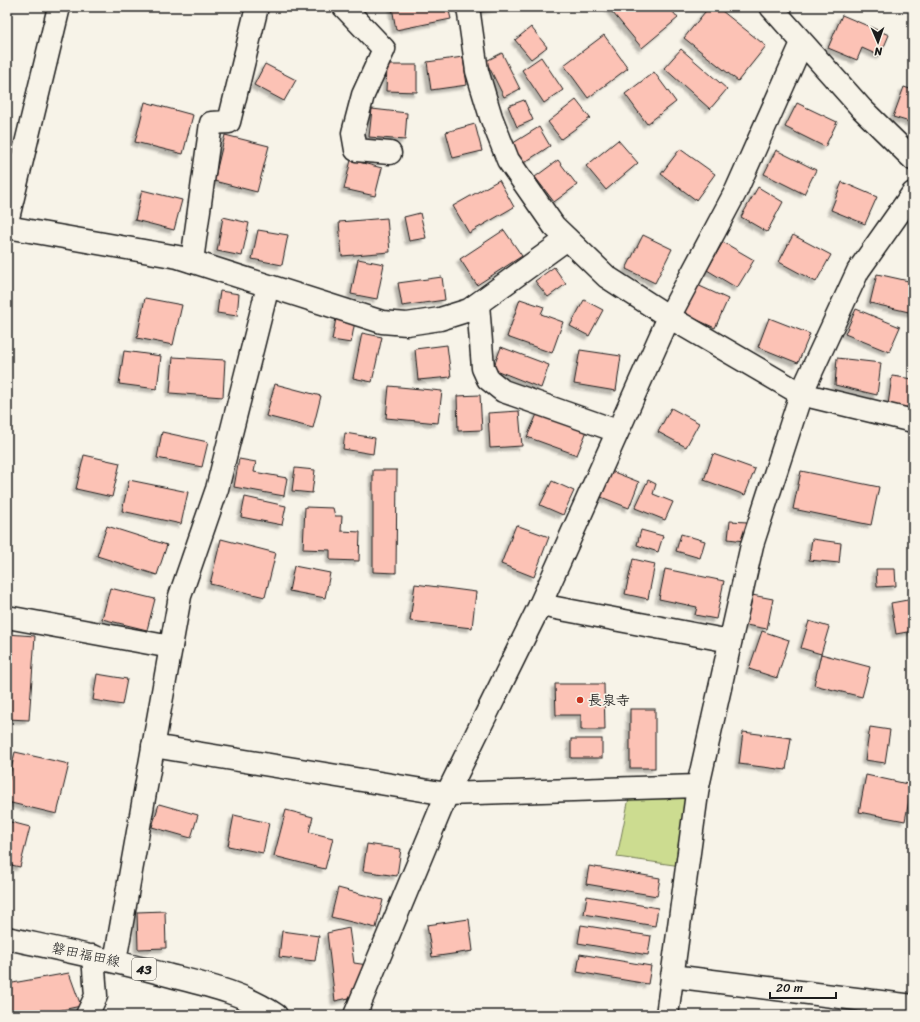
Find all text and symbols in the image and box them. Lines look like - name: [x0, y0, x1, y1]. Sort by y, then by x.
- north arrow: [858, 22, 898, 62]
- text: N: [874, 42, 883, 61]
- place label: 長泉寺: [588, 688, 630, 713]
- marker: 長泉寺: [575, 695, 585, 705]
- street label: 磐田福田線: [49, 935, 123, 975]
- road number: 43: [132, 958, 156, 980]
- scale bar: [770, 974, 836, 1000]
- text: 20 m: [776, 977, 803, 999]

